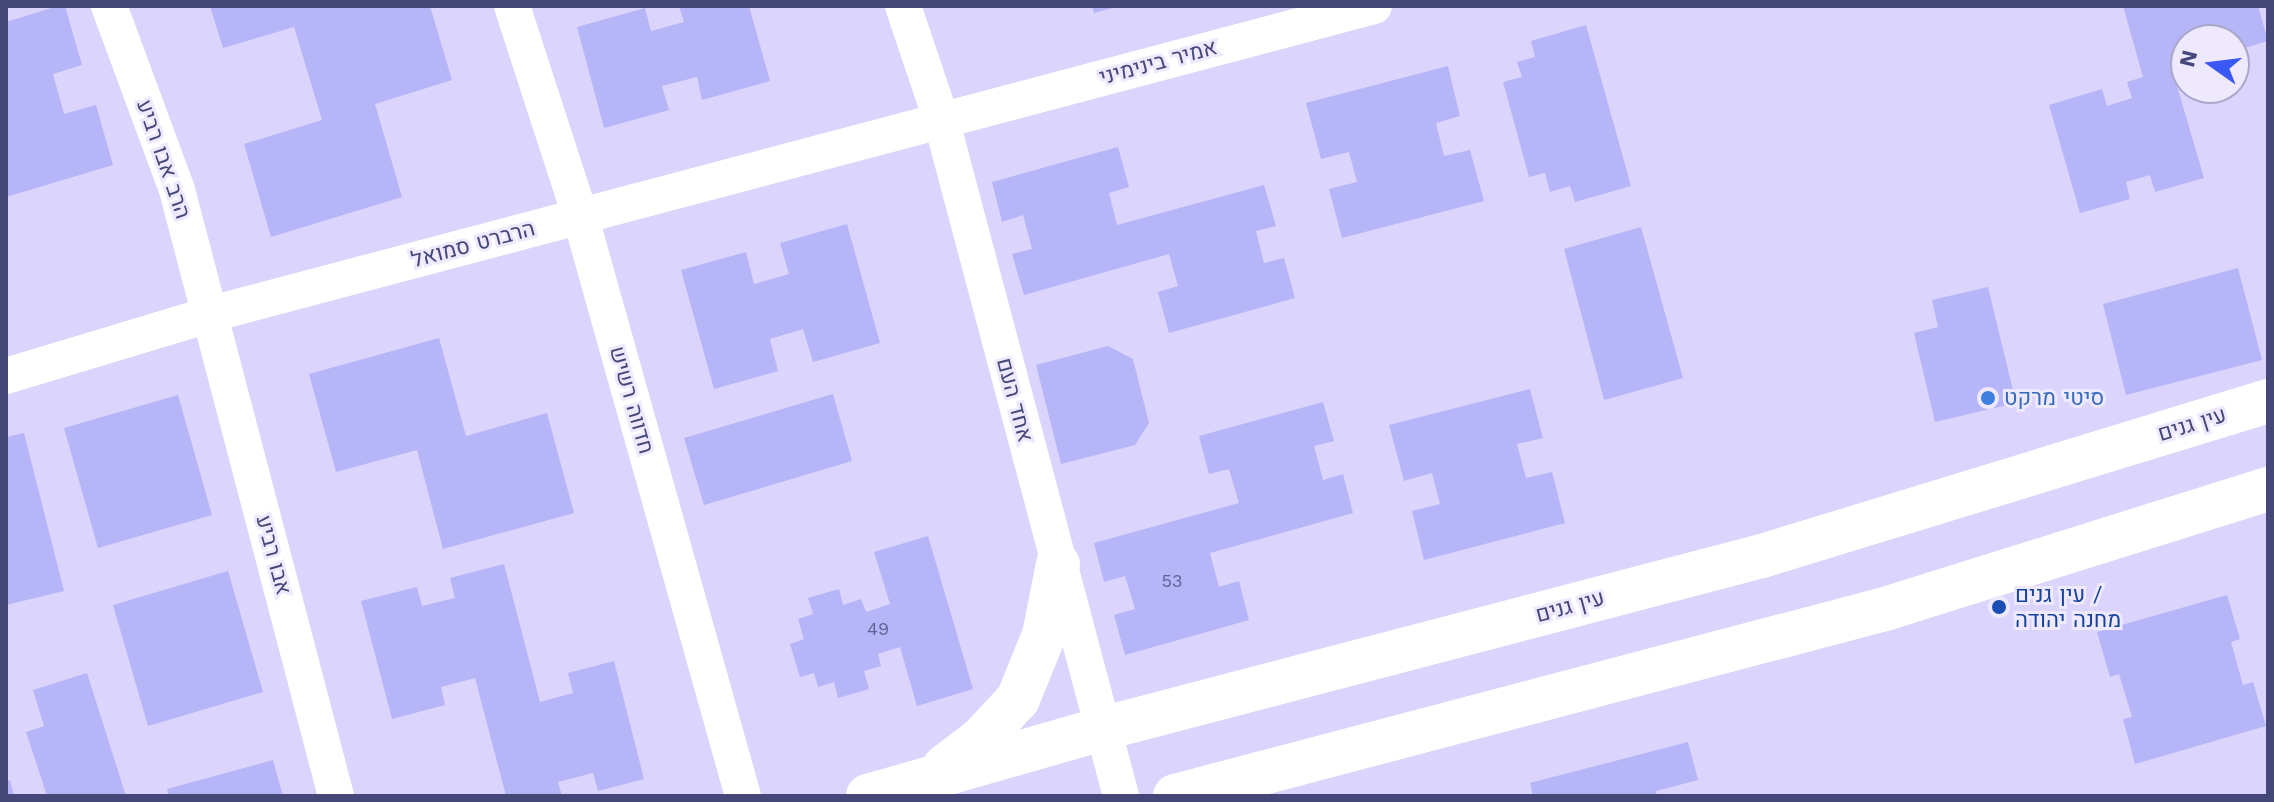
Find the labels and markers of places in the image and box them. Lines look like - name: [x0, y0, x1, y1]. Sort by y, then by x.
- place label: סיטי מרקט: [2004, 385, 2104, 411]
- marker: סיטי מרקט: [1979, 389, 1997, 407]
- place label: עין גנים / מחנה יהודה: [2015, 581, 2121, 632]
- marker: עין גנים / מחנה יהודה: [1990, 598, 2008, 616]

